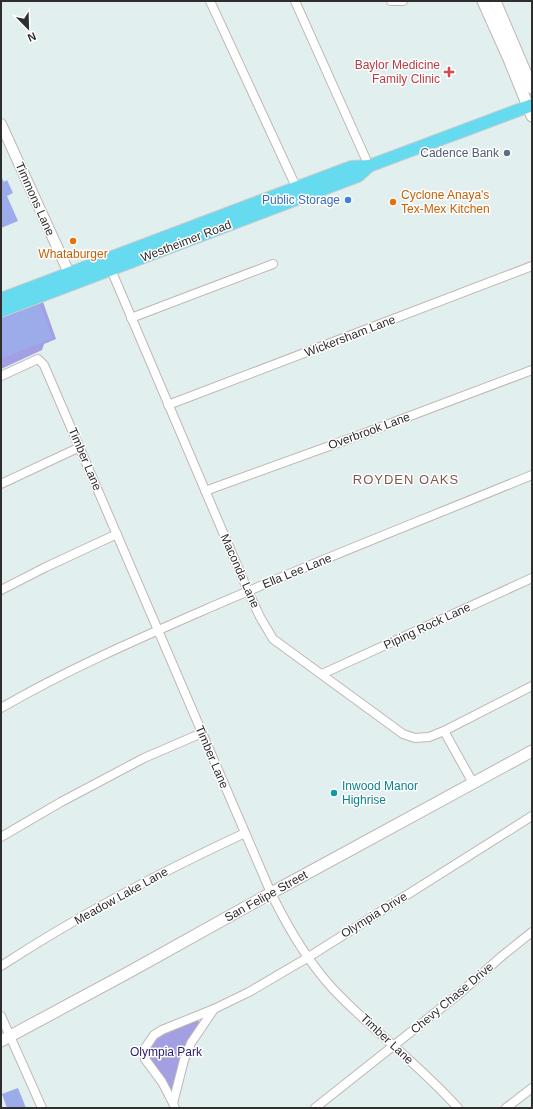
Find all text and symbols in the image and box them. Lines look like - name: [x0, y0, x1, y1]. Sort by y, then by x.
- north arrow: [8, 8, 48, 48]
- text: N: [26, 30, 38, 44]
- place label: Baylor Medicine Family Clinic: [355, 58, 440, 86]
- marker: Baylor Medicine Family Clinic: [443, 66, 455, 78]
- place label: Cadence Bank: [420, 146, 500, 160]
- marker: Cadence Bank: [502, 148, 512, 158]
- street label: Timmons Lane: [13, 160, 58, 238]
- place label: Cyclone Anaya's Tex-Mex Kitchen: [401, 188, 490, 216]
- place label: Public Storage: [262, 193, 340, 207]
- marker: Public Storage: [343, 195, 353, 205]
- marker: Cyclone Anaya's Tex-Mex Kitchen: [388, 197, 398, 207]
- street label: Westheimer Road: [139, 217, 233, 265]
- marker: Whataburger: [68, 236, 78, 246]
- place label: Whataburger: [38, 247, 108, 261]
- street label: Wickersham Lane: [303, 312, 398, 360]
- street label: Overbrook Lane: [326, 410, 412, 452]
- street label: Timber Lane: [65, 425, 105, 493]
- district label: ROYDEN OAKS: [353, 472, 459, 487]
- street label: Maconda Lane: [217, 532, 263, 610]
- street label: Ella Lee Lane: [260, 551, 334, 591]
- street label: Piping Rock Lane: [381, 600, 473, 652]
- street label: Timber Lane: [192, 723, 232, 791]
- place label: Inwood Manor Highrise: [342, 779, 418, 807]
- marker: Inwood Manor Highrise: [329, 788, 339, 798]
- street label: Meadow Lake Lane: [72, 864, 170, 928]
- street label: San Felipe Street: [222, 867, 311, 925]
- street label: Olympia Drive: [338, 889, 410, 941]
- street label: Chevy Chase Drive: [408, 959, 496, 1037]
- street label: Timber Lane: [358, 1011, 416, 1067]
- park label: Olympia Park: [130, 1045, 203, 1059]

